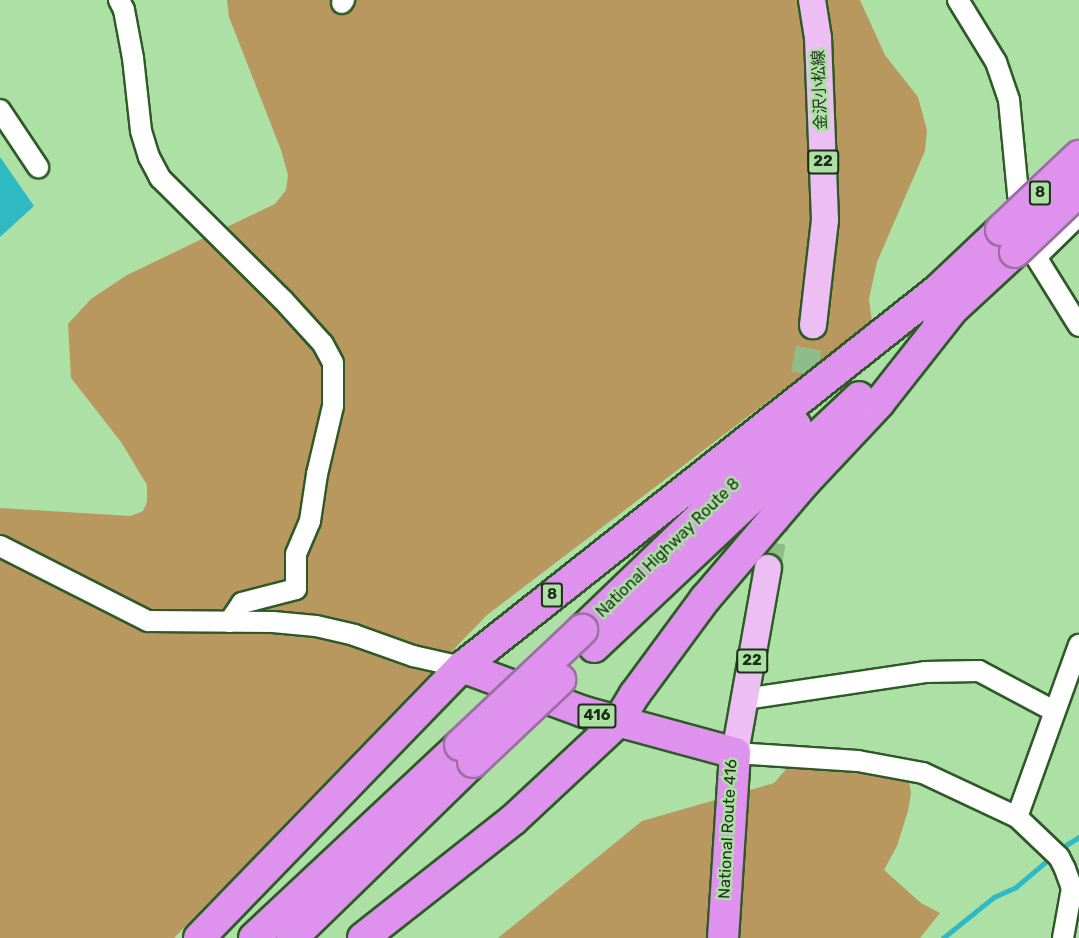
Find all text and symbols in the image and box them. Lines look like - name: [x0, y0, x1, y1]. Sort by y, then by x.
- street label: 金沢小松線: [809, 50, 831, 130]
- road number: 22: [806, 150, 840, 174]
- road number: 8: [1028, 181, 1052, 205]
- street label: National Highway Route 8: [592, 474, 744, 622]
- road number: 8: [540, 583, 564, 607]
- road number: 22: [736, 649, 768, 673]
- road number: 416: [576, 704, 618, 728]
- street label: National Route 416: [715, 759, 741, 899]

